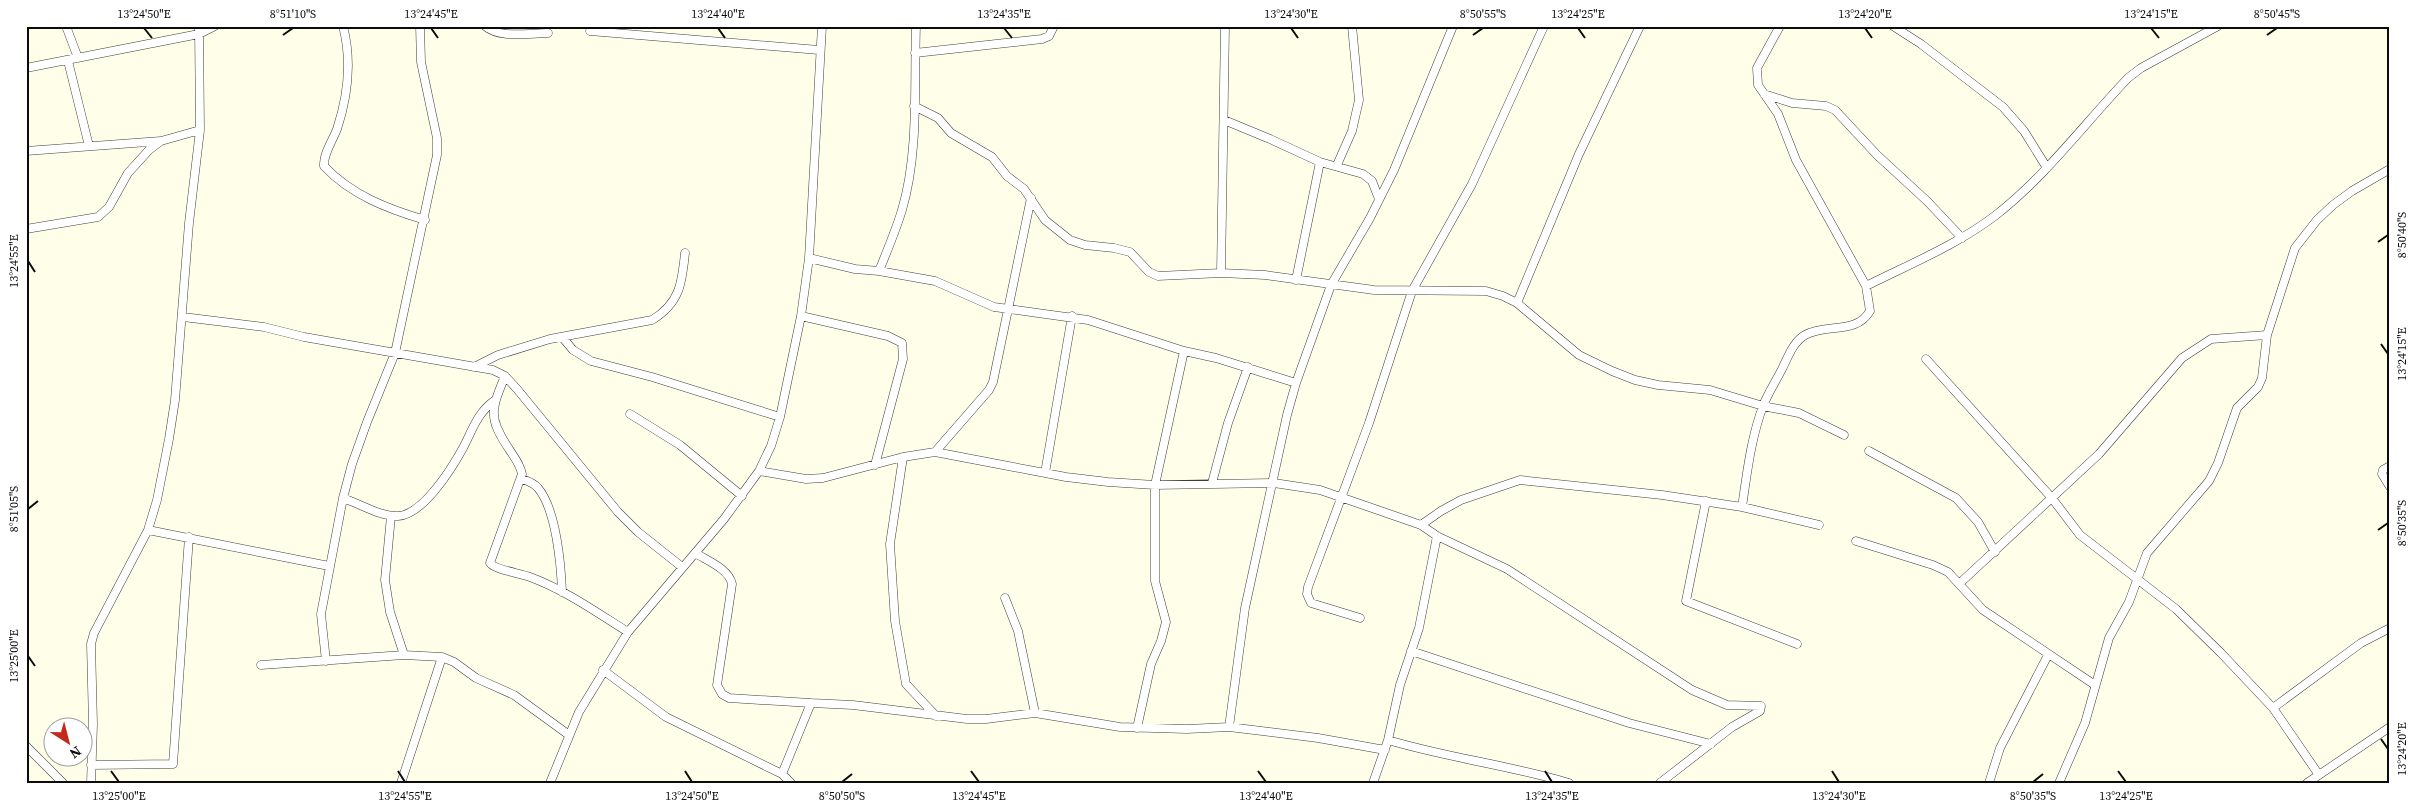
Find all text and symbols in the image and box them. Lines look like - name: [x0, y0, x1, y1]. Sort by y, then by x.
- text: 13°24'50"E: [117, 6, 171, 22]
- text: 8°51'10"S: [270, 6, 316, 22]
- text: 13°24'45"E: [404, 6, 458, 22]
- text: 13°24'40"E: [691, 6, 745, 22]
- text: 13°24'35"E: [977, 6, 1031, 22]
- text: 13°24'30"E: [1264, 6, 1318, 22]
- text: 8°50'55"S: [1460, 6, 1506, 22]
- text: 13°24'25"E: [1551, 6, 1605, 22]
- text: 13°24'20"E: [1838, 6, 1892, 22]
- text: 13°24'15"E: [2124, 6, 2178, 22]
- text: 8°50'45"S: [2254, 6, 2300, 22]
- text: 8°50'40"S: [2394, 212, 2410, 258]
- text: 13°24'55"E: [6, 234, 22, 288]
- text: 13°24'15"E: [2394, 327, 2410, 381]
- text: 8°51'05"S: [6, 486, 22, 532]
- text: 8°50'35"S: [2394, 500, 2410, 546]
- text: 13°25'00"E: [6, 629, 22, 683]
- north arrow: [42, 716, 92, 766]
- text: 13°24'20"E: [2394, 722, 2410, 776]
- text: N: [66, 741, 86, 764]
- text: 13°25'00"E: [92, 788, 146, 804]
- text: 13°24'55"E: [378, 788, 432, 804]
- text: 13°24'50"E: [665, 788, 719, 804]
- text: 8°50'50"S: [819, 788, 865, 804]
- text: 13°24'45"E: [952, 788, 1006, 804]
- text: 13°24'40"E: [1239, 788, 1293, 804]
- text: 13°24'35"E: [1525, 788, 1579, 804]
- text: 13°24'30"E: [1812, 788, 1866, 804]
- text: 8°50'35"S: [2010, 788, 2056, 804]
- text: 13°24'25"E: [2099, 788, 2153, 804]

